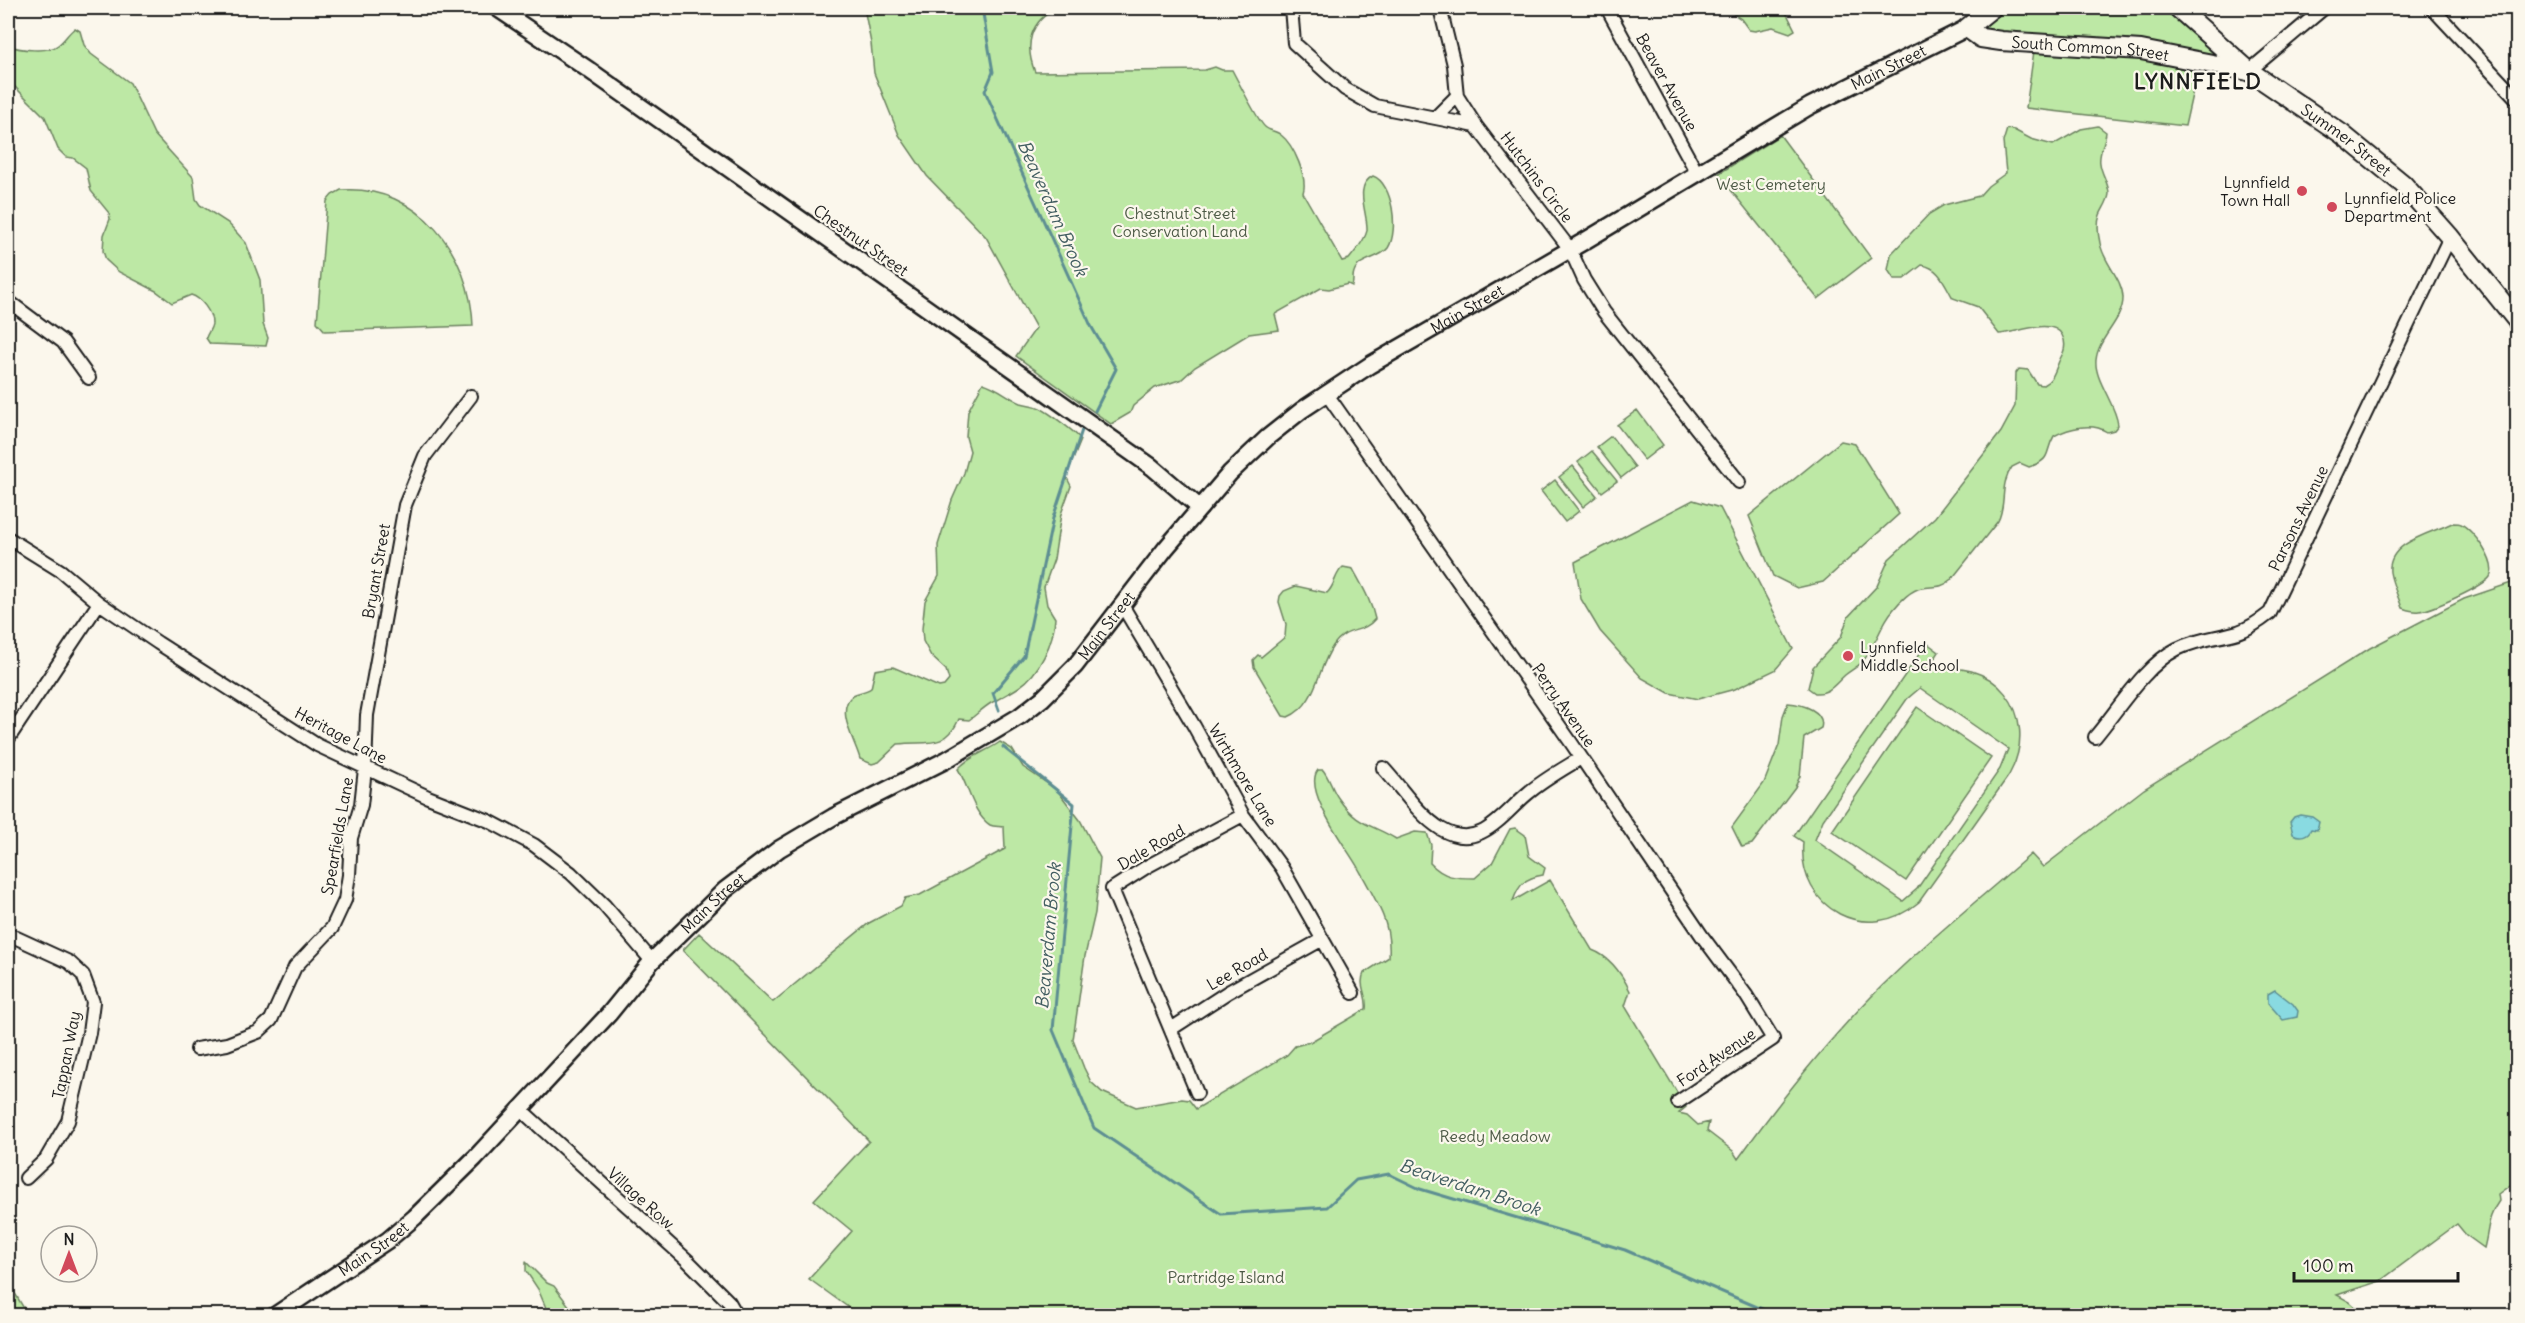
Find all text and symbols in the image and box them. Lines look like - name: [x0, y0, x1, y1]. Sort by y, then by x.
- street label: Beaver Avenue: [1632, 30, 1702, 134]
- street label: South Common Street: [2011, 32, 2171, 65]
- street label: Main Street: [1847, 40, 1930, 94]
- district label: LYNNFIELD: [2134, 67, 2262, 95]
- street label: Summer Street: [2297, 99, 2396, 181]
- street label: Hutchins Circle: [1496, 128, 1578, 226]
- water label: Beaverdam Brook: [1013, 136, 1094, 281]
- place label: Lynnfield Town Hall: [2220, 172, 2290, 210]
- park label: West Cemetery: [1716, 174, 1826, 194]
- marker: Lynnfield Town Hall: [2295, 184, 2309, 198]
- place label: Lynnfield Police Department: [2344, 188, 2456, 226]
- street label: Chestnut Street: [810, 200, 913, 281]
- marker: Lynnfield Police Department: [2325, 200, 2339, 214]
- park label: Chestnut Street Conservation Land: [1112, 203, 1248, 241]
- street label: Main Street: [1427, 280, 1508, 338]
- street label: Parsons Avenue: [2264, 462, 2332, 574]
- street label: Bryant Street: [358, 521, 394, 620]
- street label: Main Street: [1073, 587, 1139, 664]
- place label: Lynnfield Middle School: [1860, 637, 1959, 675]
- marker: Lynnfield Middle School: [1841, 649, 1855, 663]
- street label: Perry Avenue: [1528, 659, 1600, 751]
- street label: Heritage Lane: [291, 702, 391, 768]
- street label: Wirthmore Lane: [1204, 720, 1282, 830]
- street label: Spearfields Lane: [317, 775, 357, 897]
- street label: Dale Road: [1114, 820, 1188, 874]
- water label: Beaverdam Brook: [1030, 860, 1066, 1010]
- street label: Main Street: [676, 868, 750, 938]
- street label: Lee Road: [1203, 944, 1271, 994]
- street label: Tappan Way: [48, 1009, 84, 1101]
- street label: Ford Avenue: [1673, 1023, 1759, 1091]
- park label: Reedy Meadow: [1440, 1126, 1551, 1146]
- water label: Beaverdam Brook: [1397, 1153, 1545, 1221]
- street label: Village Row: [604, 1163, 679, 1233]
- street label: Main Street: [334, 1217, 413, 1280]
- north arrow: [39, 1224, 99, 1284]
- text: N: [63, 1229, 75, 1249]
- scale bar: [2294, 1245, 2458, 1283]
- text: 100 m: [2303, 1254, 2354, 1277]
- park label: Partridge Island: [1168, 1267, 1284, 1287]

